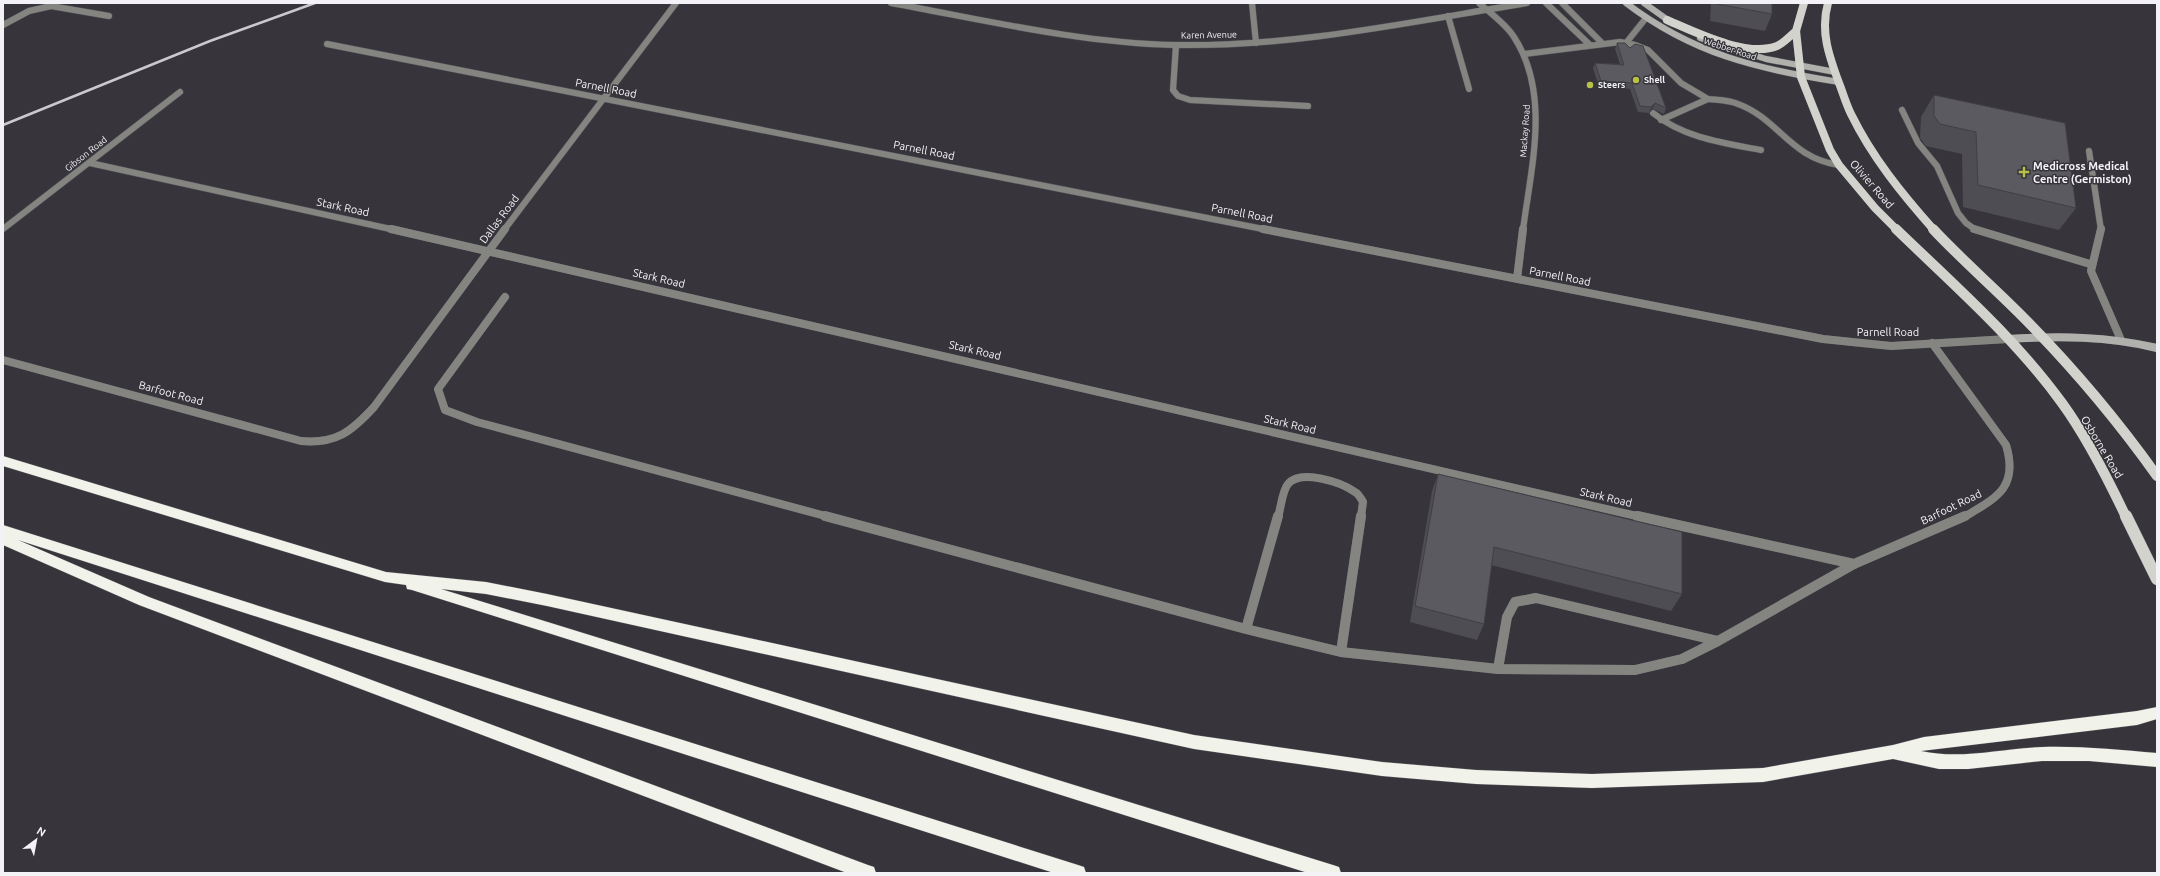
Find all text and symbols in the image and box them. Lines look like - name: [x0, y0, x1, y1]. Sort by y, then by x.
- street label: Karen Avenue: [1181, 30, 1237, 40]
- street label: Webber Road: [1702, 36, 1758, 62]
- marker: Shell: [1631, 75, 1641, 85]
- place label: Shell: [1644, 75, 1665, 85]
- street label: Parnell Road: [574, 76, 638, 100]
- marker: Steers: [1585, 80, 1595, 90]
- place label: Steers: [1598, 80, 1625, 90]
- street label: Mackay Road: [1518, 104, 1532, 158]
- street label: Gibson Road: [63, 135, 109, 173]
- street label: Parnell Road: [892, 138, 956, 162]
- street label: Olivier Road: [1848, 157, 1896, 211]
- place label: Medicross Medical Centre (Germiston): [2033, 160, 2132, 186]
- marker: Medicross Medical Centre (Germiston): [2018, 166, 2030, 178]
- street label: Dallas Road: [477, 192, 521, 246]
- street label: Stark Road: [316, 196, 370, 218]
- street label: Parnell Road: [1210, 201, 1274, 225]
- street label: Parnell Road: [1528, 264, 1592, 288]
- street label: Stark Road: [632, 266, 686, 290]
- street label: Parnell Road: [1857, 326, 1919, 338]
- street label: Stark Road: [948, 338, 1002, 362]
- street label: Barfoot Road: [138, 379, 204, 407]
- street label: Stark Road: [1263, 412, 1317, 436]
- street label: Osborne Road: [2079, 414, 2125, 480]
- street label: Stark Road: [1579, 485, 1633, 509]
- street label: Barfoot Road: [1919, 487, 1983, 527]
- north arrow: [16, 820, 56, 860]
- text: N: [35, 824, 48, 839]

